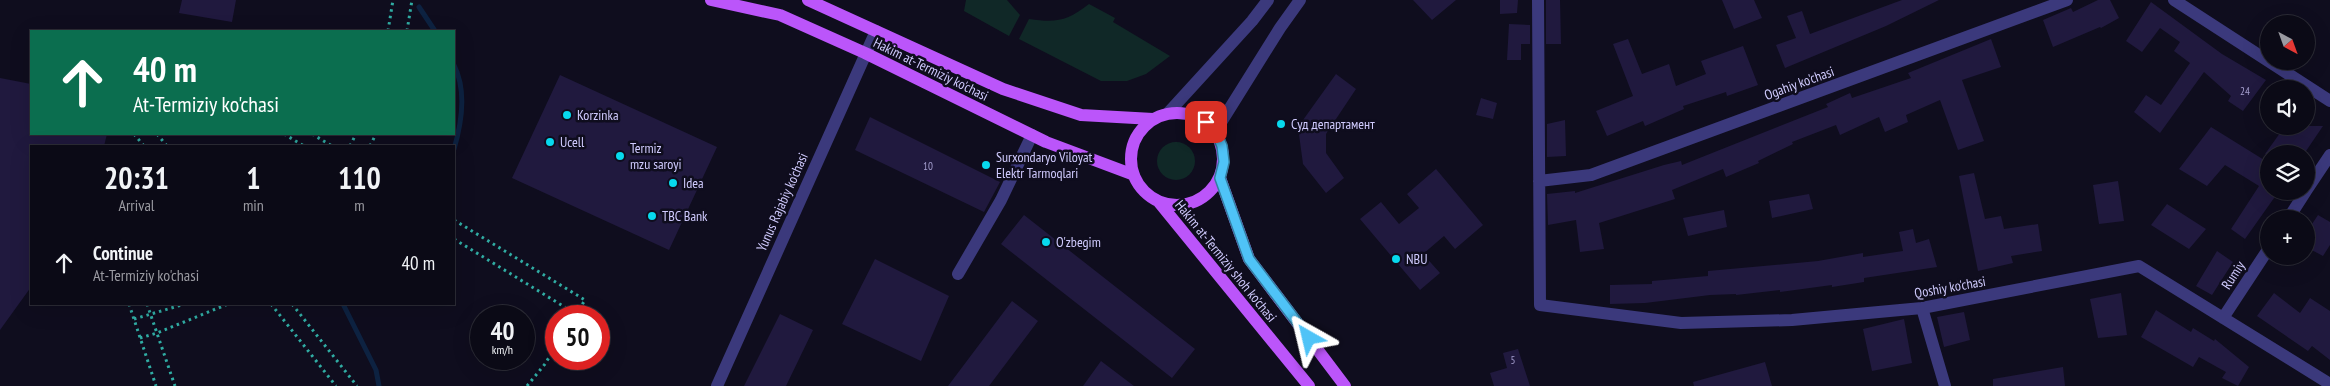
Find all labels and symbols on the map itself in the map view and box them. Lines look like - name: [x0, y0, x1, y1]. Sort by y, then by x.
- north arrow: [2260, 15, 2315, 70]
- street label: Hakim at-Termiziy ko'chasi: [871, 33, 991, 105]
- street label: Ogahiy ko'chasi: [1762, 62, 1836, 104]
- house number: 24: [2240, 84, 2250, 98]
- pin: [1185, 101, 1227, 143]
- place label: Korzinka: [577, 106, 619, 124]
- marker: Korzinka: [561, 109, 573, 121]
- place label: Суд департамент: [1291, 115, 1375, 133]
- marker: Суд департамент: [1275, 118, 1287, 130]
- place label: Ucell: [560, 133, 585, 151]
- marker: Ucell: [544, 136, 556, 148]
- place label: Termiz mzu saroyi: [630, 139, 682, 173]
- place label: Surxondaryo Viloyat Elektr Tarmoqlari: [996, 148, 1093, 182]
- marker: Termiz mzu saroyi: [614, 150, 626, 162]
- street label: Yunus Rajabiy ko'chasi: [752, 150, 812, 254]
- house number: 10: [923, 159, 933, 173]
- marker: Surxondaryo Viloyat Elektr Tarmoqlari: [980, 159, 992, 171]
- place label: Idea: [683, 174, 704, 192]
- marker: Idea: [667, 177, 679, 189]
- street label: Hakim at-Termiziy shoh ko'chasi: [1171, 196, 1281, 326]
- place label: TBC Bank: [662, 207, 708, 225]
- marker: TBC Bank: [646, 210, 658, 222]
- place label: O'zbegim: [1056, 233, 1101, 251]
- marker: O'zbegim: [1040, 236, 1052, 248]
- place label: NBU: [1406, 250, 1427, 268]
- marker: NBU: [1390, 253, 1402, 265]
- street label: Rumiy: [2217, 257, 2249, 293]
- street label: Qoshiy ko'chasi: [1913, 272, 1987, 302]
- speed limit sign: 50: [545, 305, 610, 370]
- position arrow: [1282, 311, 1334, 363]
- house number: 5: [1511, 353, 1516, 367]

